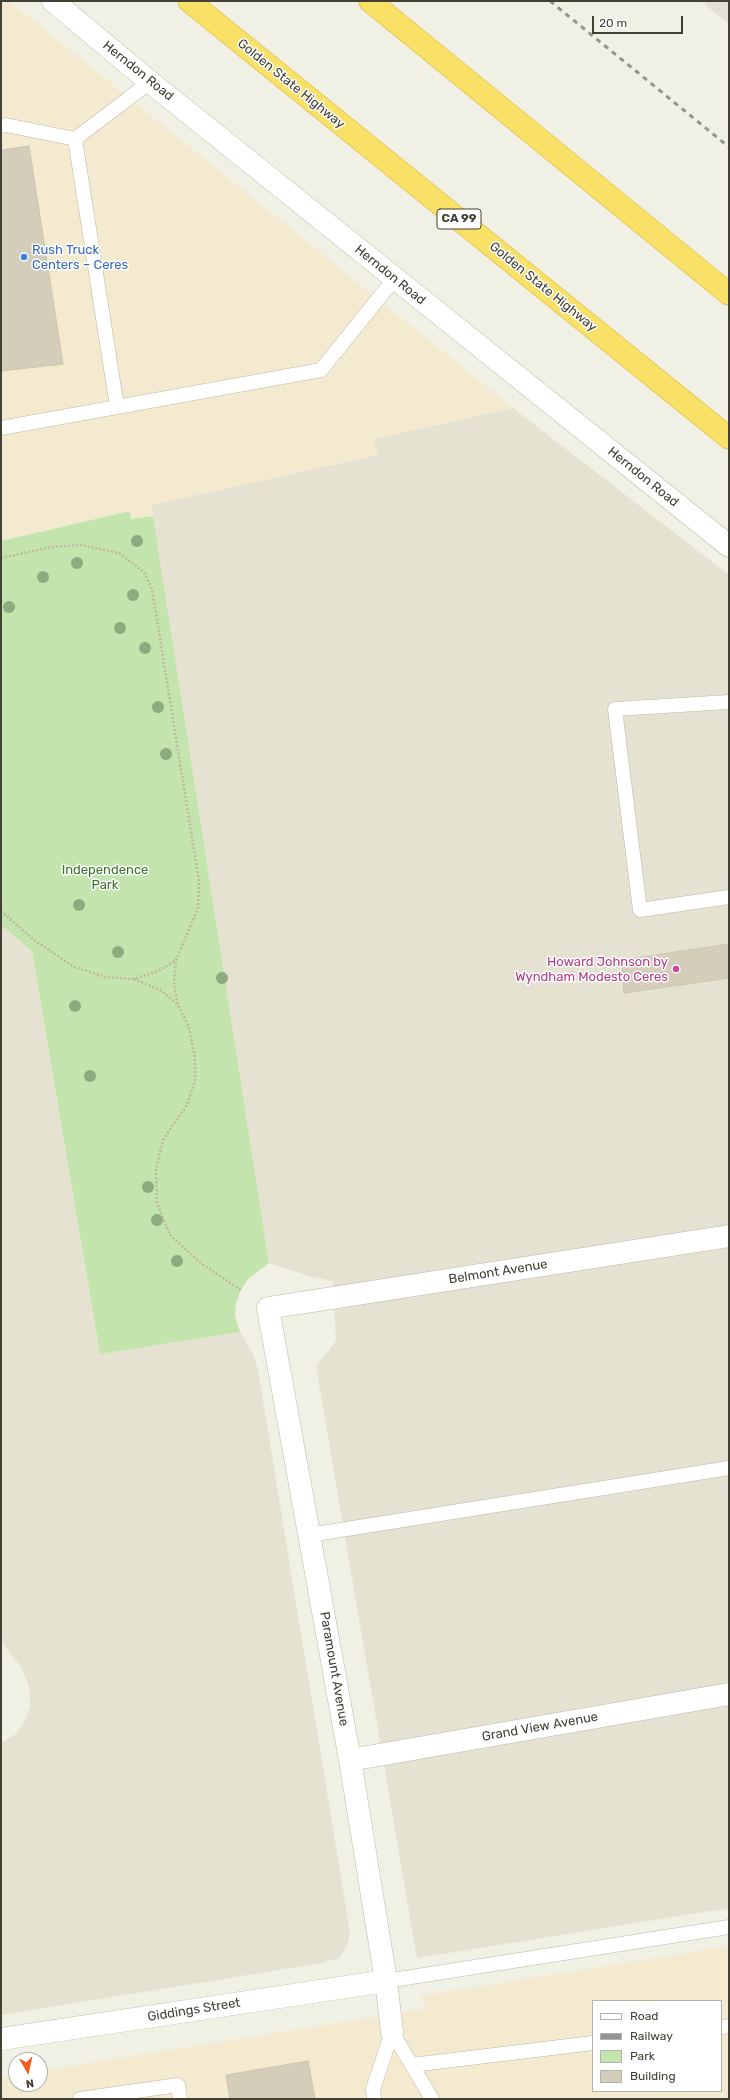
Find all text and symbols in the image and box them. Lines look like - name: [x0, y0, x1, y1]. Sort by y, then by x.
- scale bar: [594, 8, 685, 34]
- text: 20 m: [599, 16, 627, 30]
- street label: Golden State Highway: [234, 36, 348, 132]
- street label: Herndon Road: [100, 38, 176, 104]
- road number: CA 99: [437, 209, 481, 229]
- street label: Golden State Highway: [486, 239, 600, 335]
- place label: Rush Truck Centers – Ceres: [32, 242, 128, 273]
- street label: Herndon Road: [352, 242, 428, 308]
- marker: Rush Truck Centers – Ceres: [19, 252, 29, 262]
- street label: Herndon Road: [605, 444, 681, 510]
- park label: Independence Park: [62, 862, 148, 893]
- place label: Howard Johnson by Wyndham Modesto Ceres: [515, 954, 668, 985]
- marker: Howard Johnson by Wyndham Modesto Ceres: [671, 964, 681, 974]
- street label: Belmont Avenue: [448, 1256, 548, 1288]
- street label: Paramount Avenue: [316, 1611, 352, 1727]
- street label: Grand View Avenue: [481, 1709, 599, 1745]
- street label: Giddings Street: [147, 1995, 241, 2025]
- legend: [592, 2000, 722, 2092]
- text: Road: [630, 2009, 658, 2023]
- text: Railway: [630, 2029, 673, 2043]
- text: Park: [630, 2049, 655, 2063]
- north arrow: [8, 2052, 48, 2092]
- text: Building: [630, 2069, 676, 2083]
- text: N: [25, 2076, 35, 2090]

